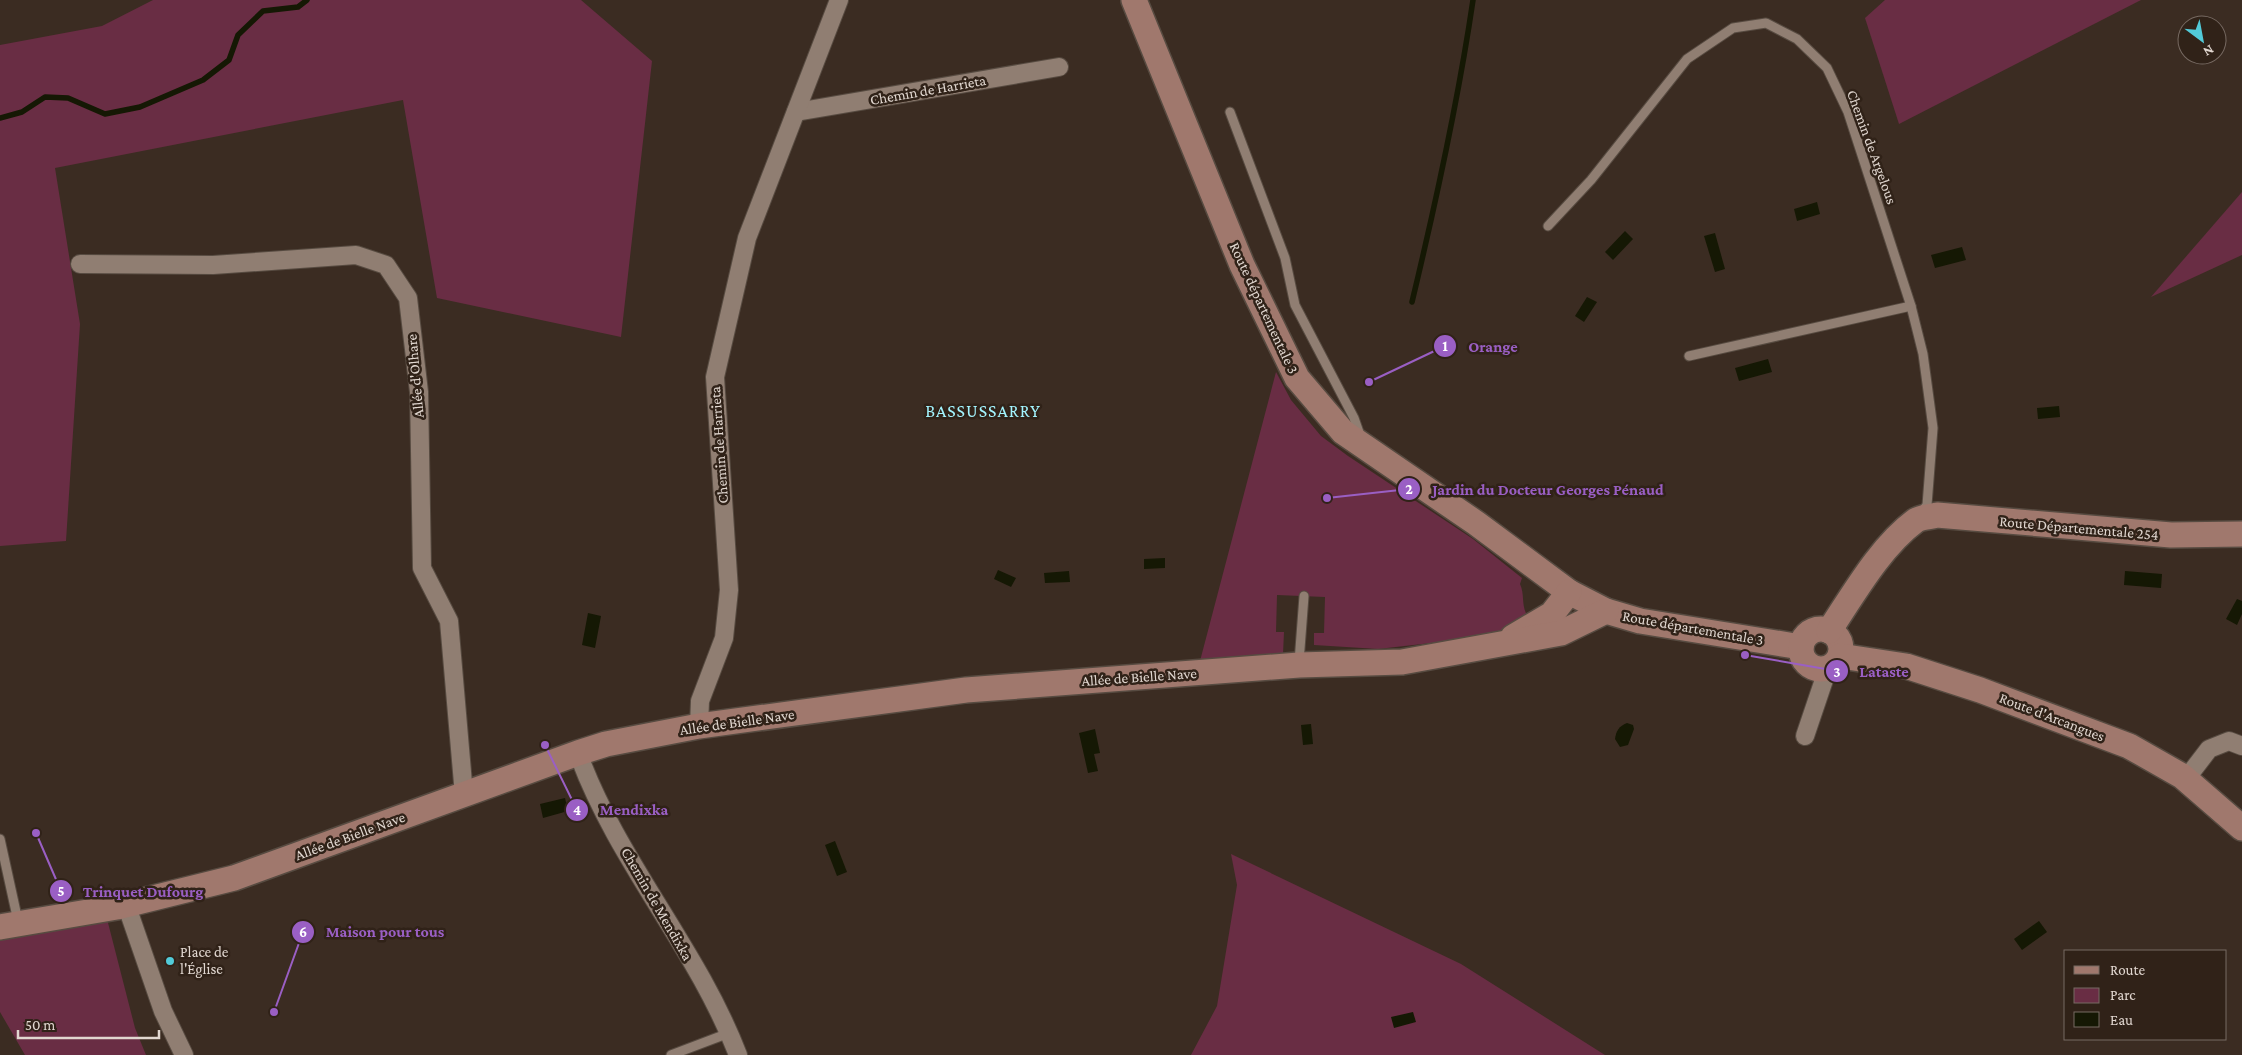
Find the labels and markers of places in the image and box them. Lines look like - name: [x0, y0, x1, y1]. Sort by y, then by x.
- callout: Orange: [1433, 331, 1527, 362]
- callout: Jardin du Docteur Georges Pénaud: [1397, 474, 1673, 505]
- callout: Lataste: [1824, 656, 1919, 687]
- callout: Mendixka: [565, 794, 678, 825]
- callout: Trinquet Dufourg: [48, 876, 214, 907]
- callout: Maison pour tous: [291, 916, 454, 947]
- place label: Place de l'Église: [180, 944, 229, 978]
- marker: Place de l'Église: [164, 955, 176, 967]

